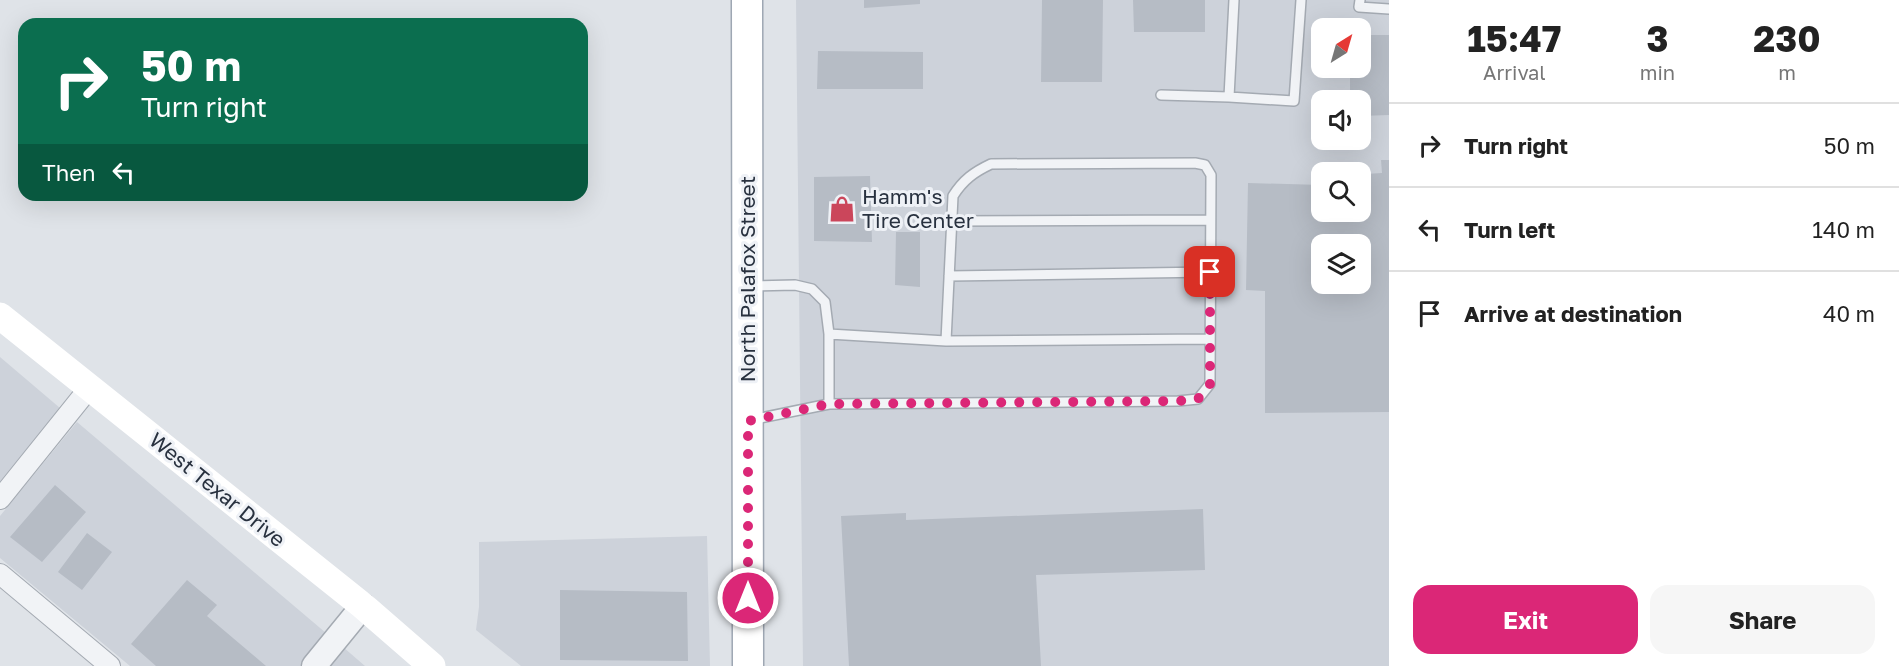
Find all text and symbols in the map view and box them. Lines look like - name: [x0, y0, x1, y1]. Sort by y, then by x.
- text: 15:47: [1467, 17, 1561, 60]
- text: 3: [1646, 17, 1668, 60]
- text: 230: [1753, 17, 1821, 60]
- north arrow: [1311, 18, 1371, 78]
- map controls: [1311, 18, 1371, 294]
- text: 50 m: [141, 40, 241, 90]
- icon: right: [42, 42, 120, 120]
- text: Arrival: [1483, 60, 1546, 84]
- text: min: [1640, 60, 1675, 84]
- text: m: [1778, 60, 1796, 84]
- button: sound: [1311, 90, 1371, 150]
- text: Turn right: [141, 91, 267, 123]
- icon: right: [1413, 129, 1446, 162]
- text: Turn right: [1464, 132, 1568, 159]
- text: 50 m: [1824, 132, 1875, 159]
- icon: left: [107, 156, 140, 189]
- text: Then: [42, 159, 95, 186]
- button: search: [1311, 162, 1371, 222]
- street label: North Palafox Street: [734, 176, 760, 382]
- place label: Hamm's Tire Center: [862, 183, 974, 233]
- shop icon: Hamm's Tire Center: [827, 194, 857, 224]
- icon: left: [1413, 213, 1446, 246]
- text: Turn left: [1464, 216, 1555, 243]
- text: 140 m: [1812, 216, 1875, 243]
- button: layers: [1311, 234, 1371, 294]
- pin: [1184, 246, 1235, 297]
- icon: arrive: [1193, 255, 1226, 288]
- icon: arrive: [1413, 297, 1446, 330]
- text: Arrive at destination: [1464, 300, 1682, 327]
- text: 40 m: [1823, 300, 1875, 327]
- street label: West Texar Drive: [144, 426, 291, 552]
- position arrow: [716, 566, 780, 630]
- button: Exit: [1413, 585, 1638, 654]
- button: Share: [1650, 585, 1875, 654]

